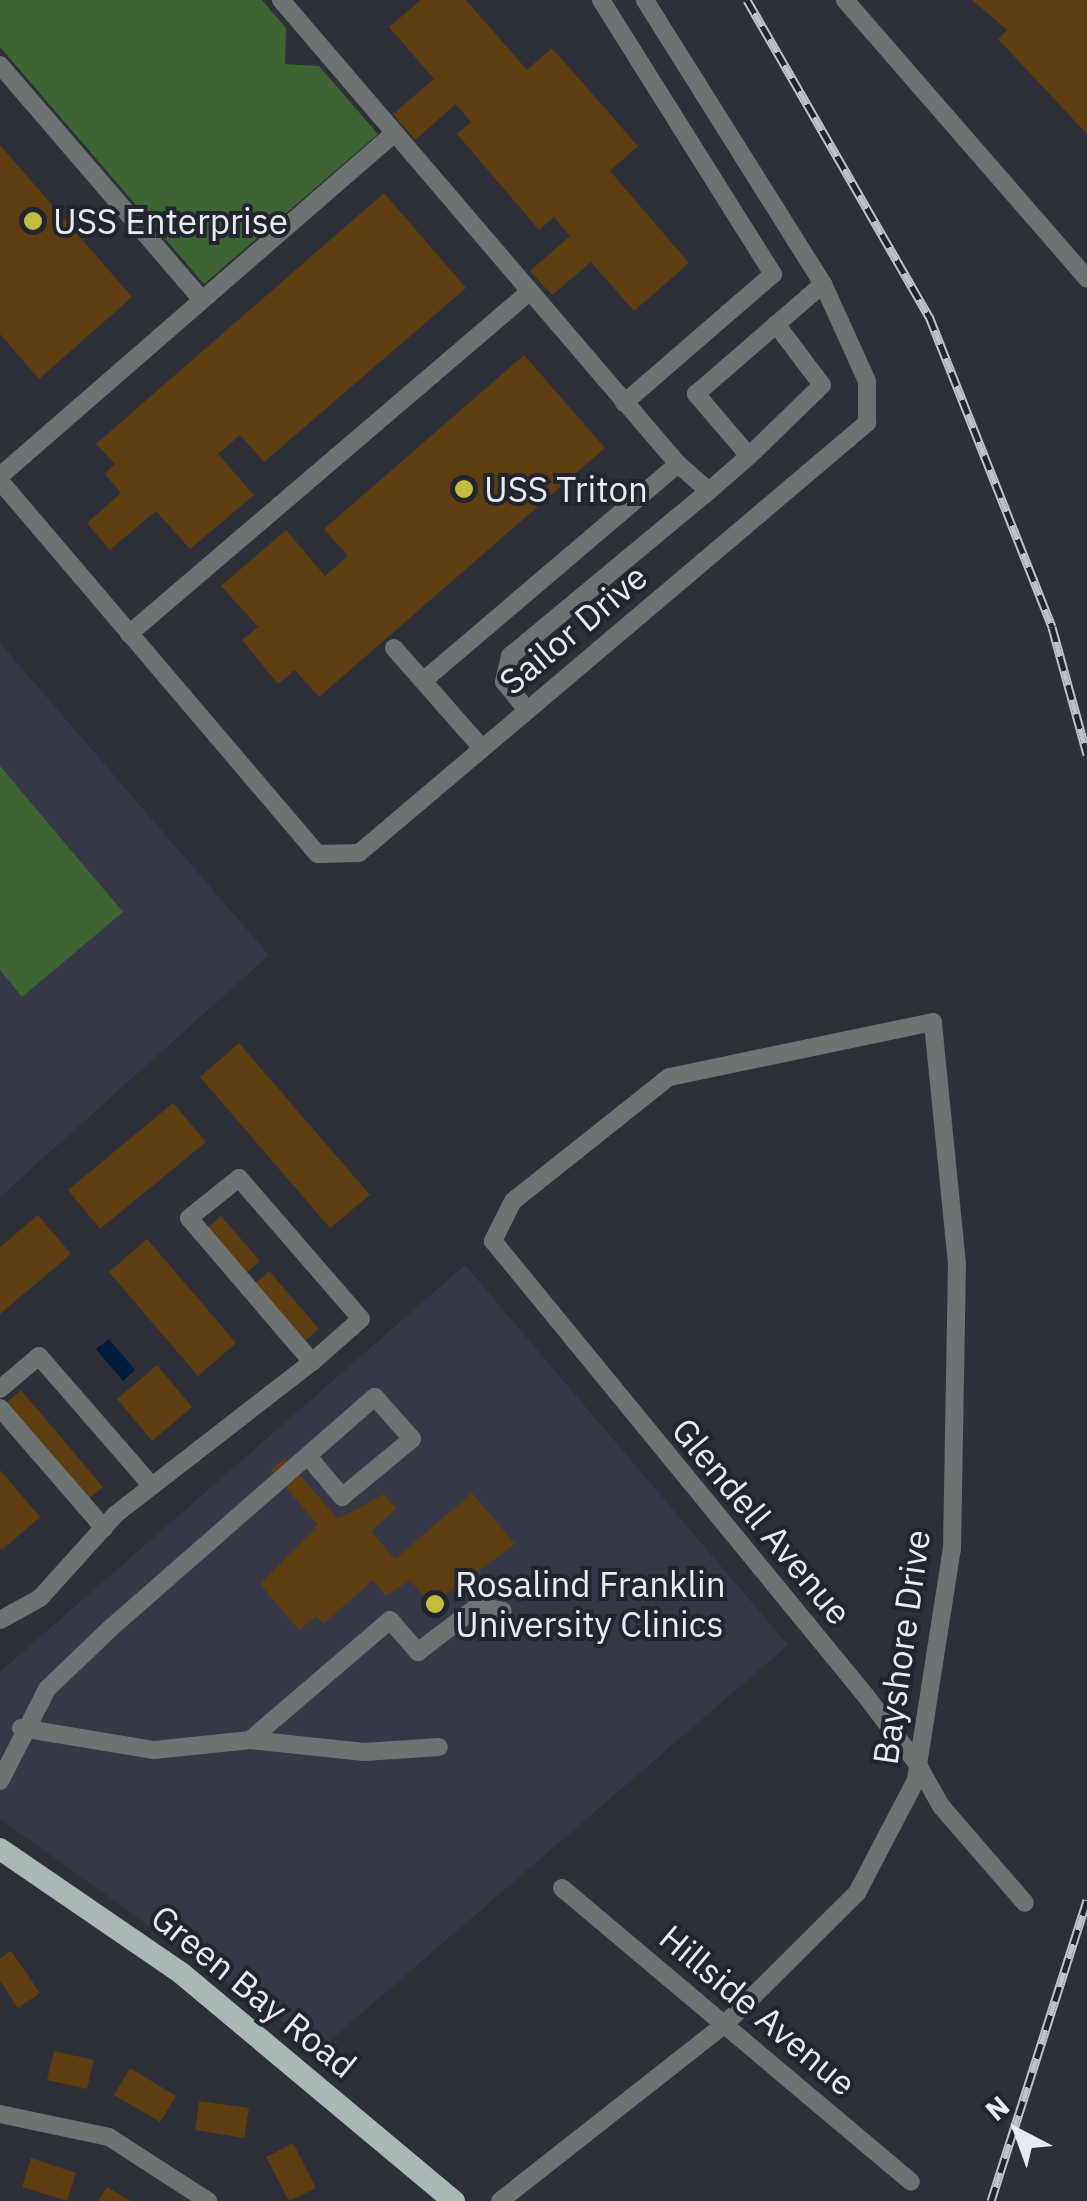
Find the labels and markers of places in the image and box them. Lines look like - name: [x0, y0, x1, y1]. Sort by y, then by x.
- place label: USS Enterprise: [53, 200, 288, 242]
- marker: USS Enterprise: [22, 210, 44, 232]
- place label: USS Triton: [484, 468, 648, 510]
- marker: USS Triton: [453, 478, 475, 500]
- place label: Rosalind Franklin University Clinics: [455, 1563, 726, 1645]
- marker: Rosalind Franklin University Clinics: [424, 1593, 446, 1615]

